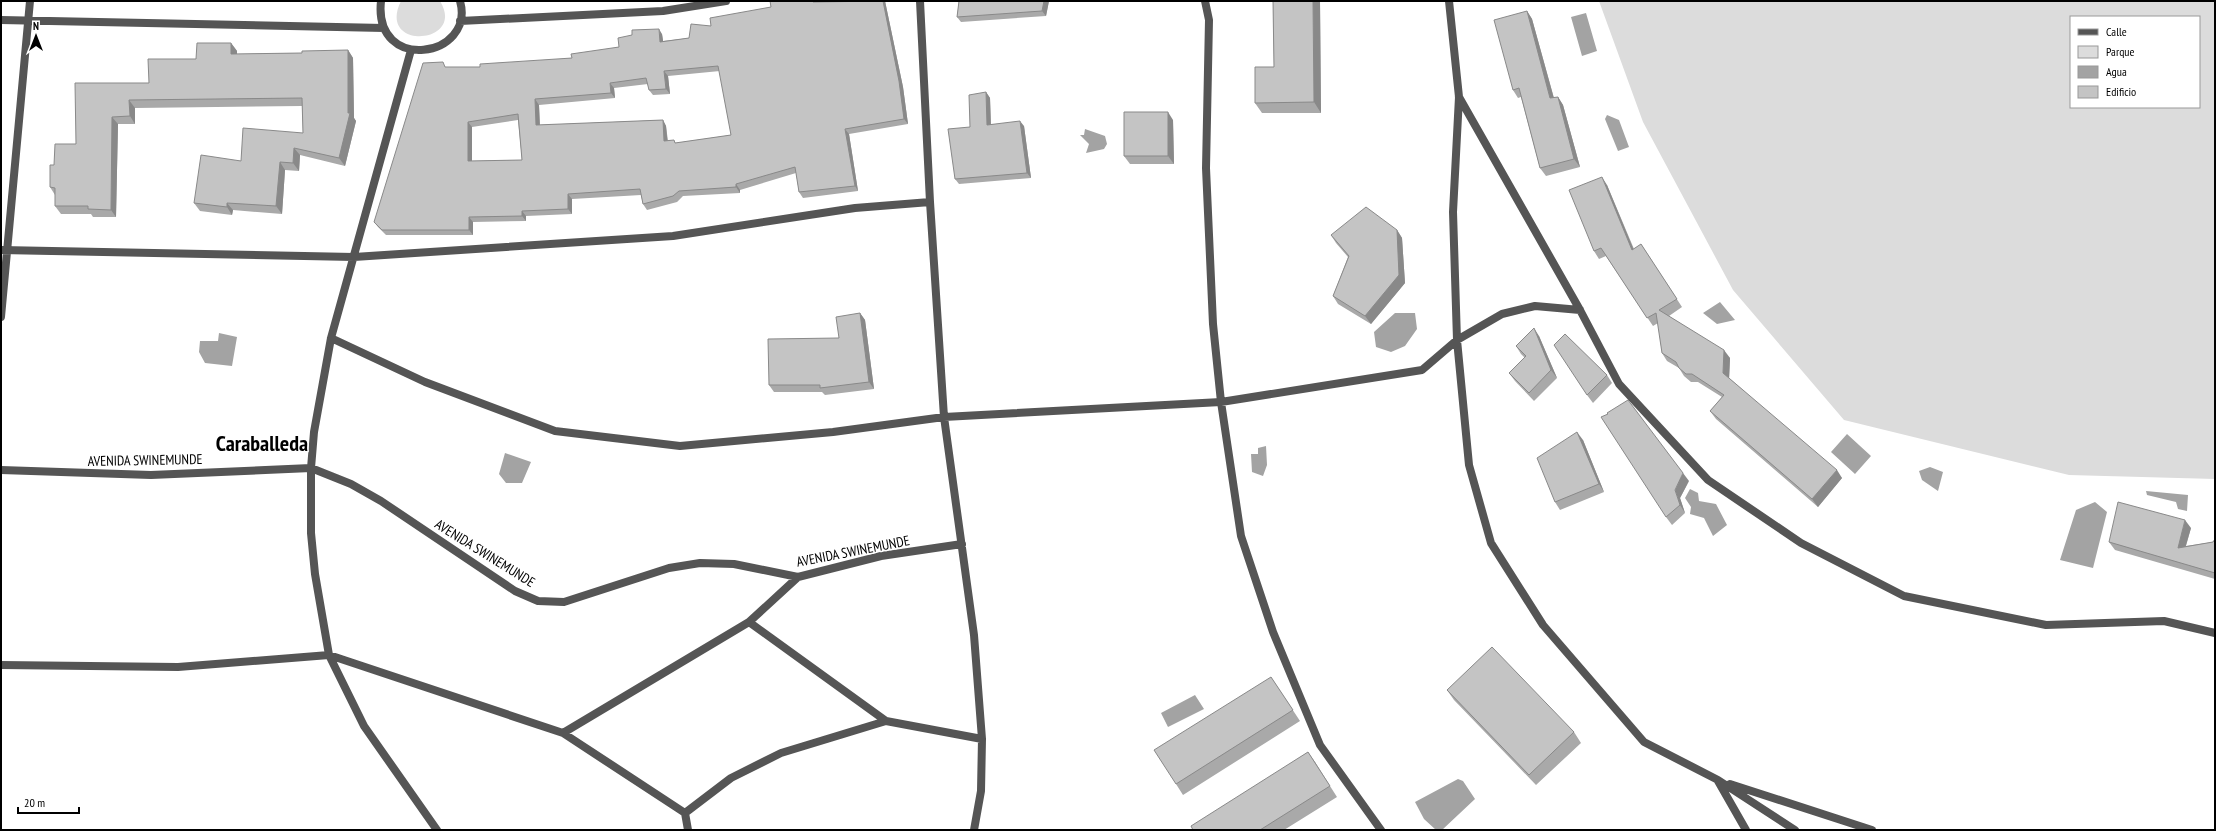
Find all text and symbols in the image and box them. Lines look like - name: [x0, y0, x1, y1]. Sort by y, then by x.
- north arrow: [16, 16, 56, 56]
- legend: [2070, 16, 2200, 108]
- text: N: [33, 19, 39, 33]
- text: Calle: [2106, 24, 2127, 39]
- text: Parque: [2106, 44, 2135, 59]
- text: Agua: [2106, 64, 2127, 79]
- text: Edificio: [2106, 84, 2136, 99]
- district label: Caraballeda: [216, 429, 308, 457]
- street label: AVENIDA SWINEMUNDE: [87, 450, 203, 470]
- street label: AVENIDA SWINEMUNDE: [432, 515, 538, 591]
- street label: AVENIDA SWINEMUNDE: [795, 531, 911, 571]
- scale bar: [18, 789, 79, 815]
- text: 20 m: [24, 795, 45, 810]

